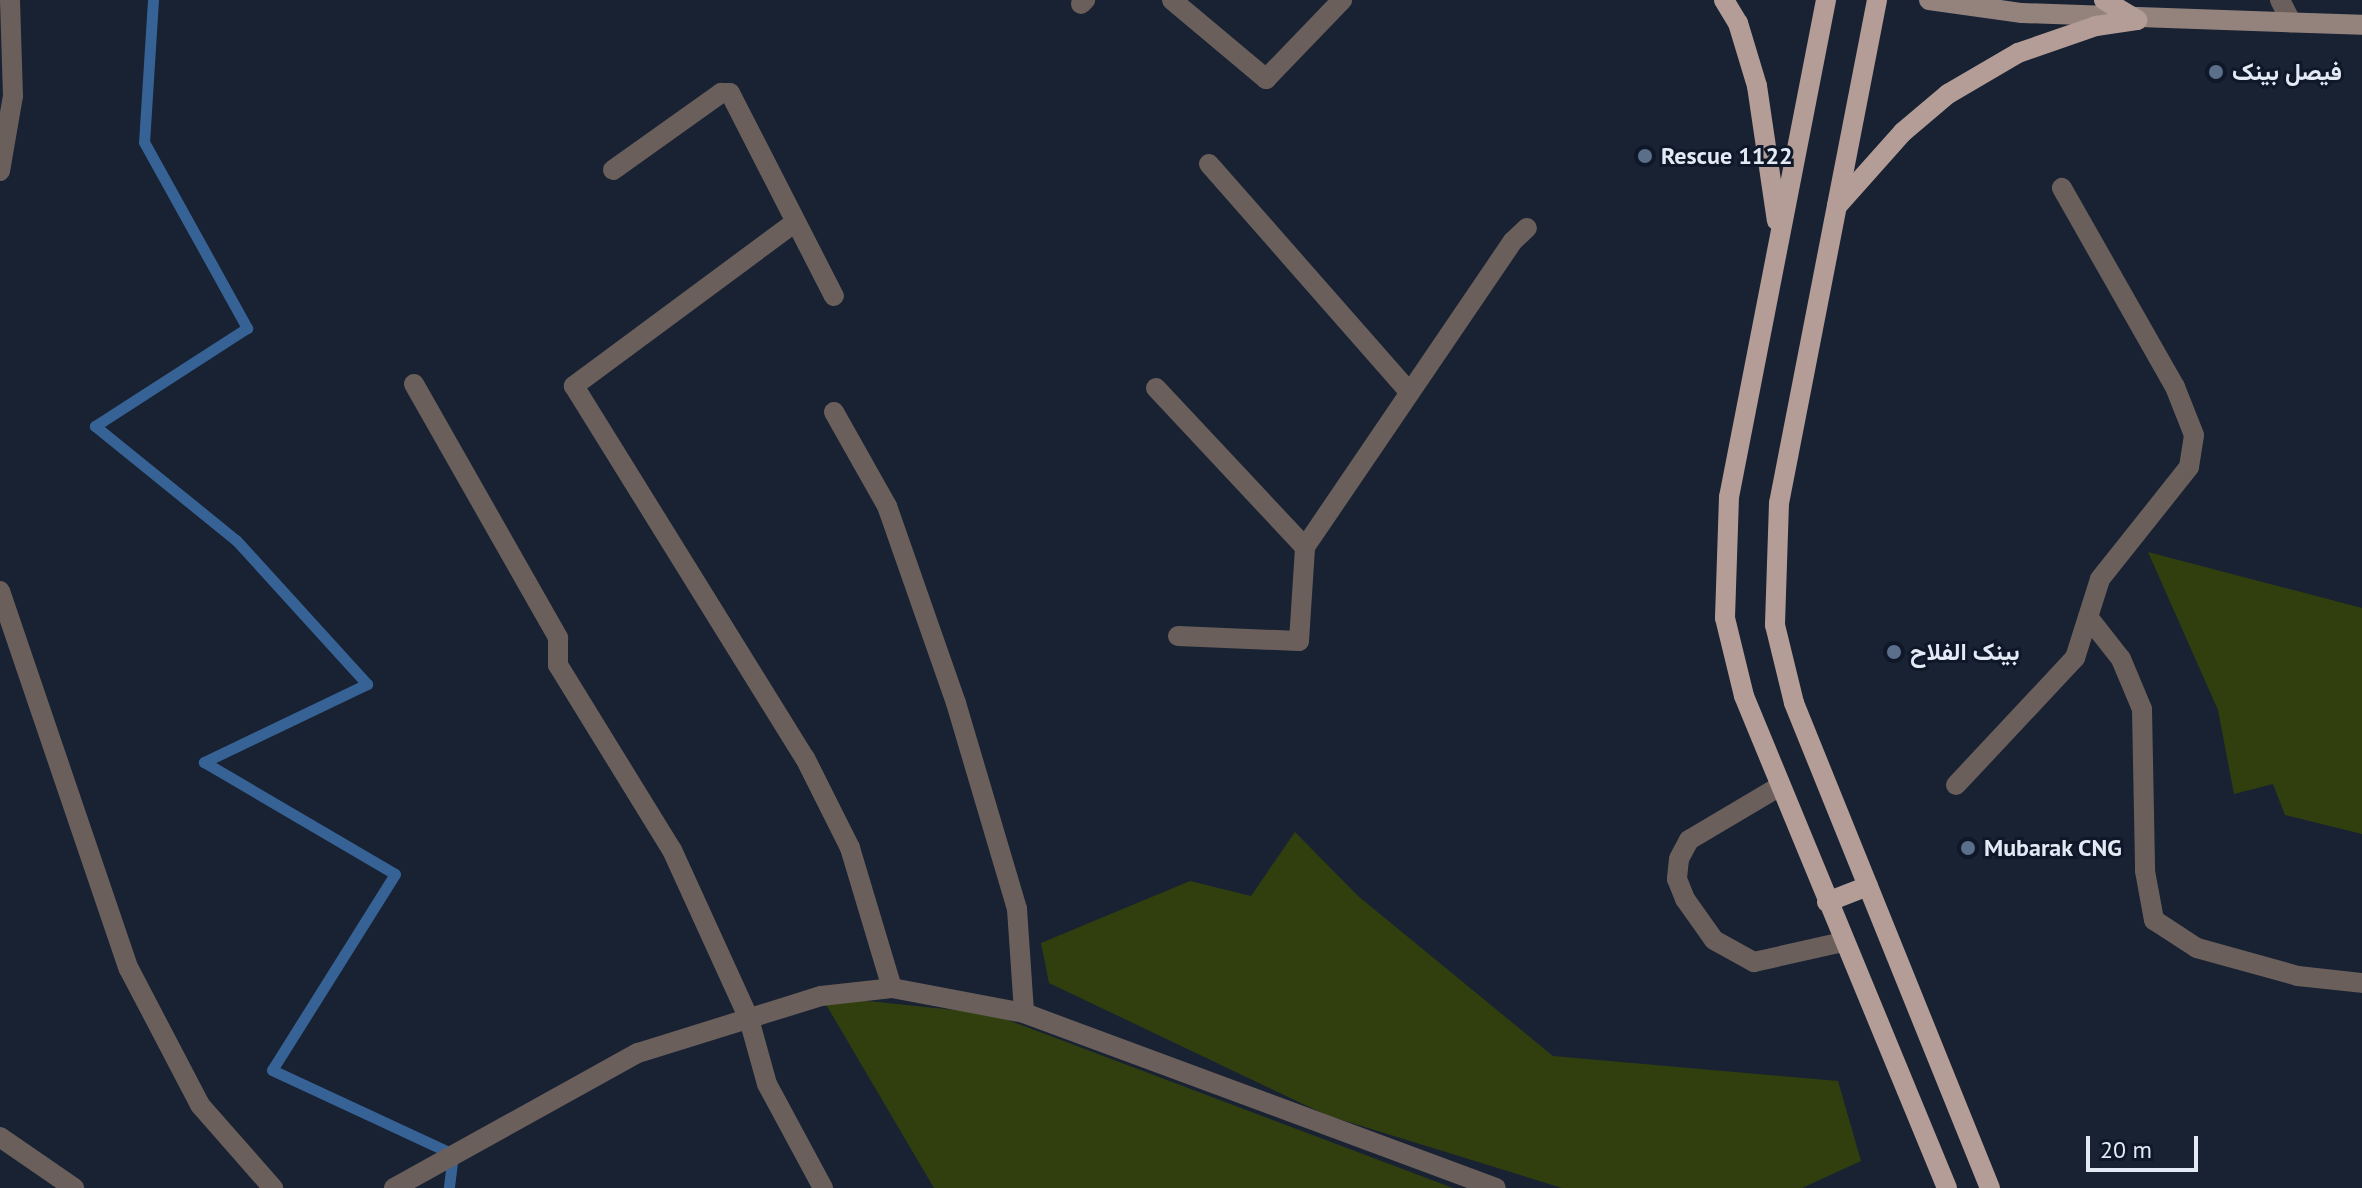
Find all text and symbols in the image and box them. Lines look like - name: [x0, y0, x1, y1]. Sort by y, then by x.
- place label: فیصل بینک: [2232, 58, 2342, 86]
- marker: فیصل بینک: [2207, 63, 2225, 81]
- place label: Rescue 1122: [1661, 142, 1793, 170]
- marker: Rescue 1122: [1636, 147, 1654, 165]
- place label: بینک الفلاح: [1910, 638, 2020, 666]
- marker: بینک الفلاح: [1885, 643, 1903, 661]
- place label: Mubarak CNG: [1984, 834, 2123, 862]
- marker: Mubarak CNG: [1959, 839, 1977, 857]
- scale bar: [2090, 1120, 2202, 1170]
- text: 20 m: [2100, 1134, 2152, 1165]

